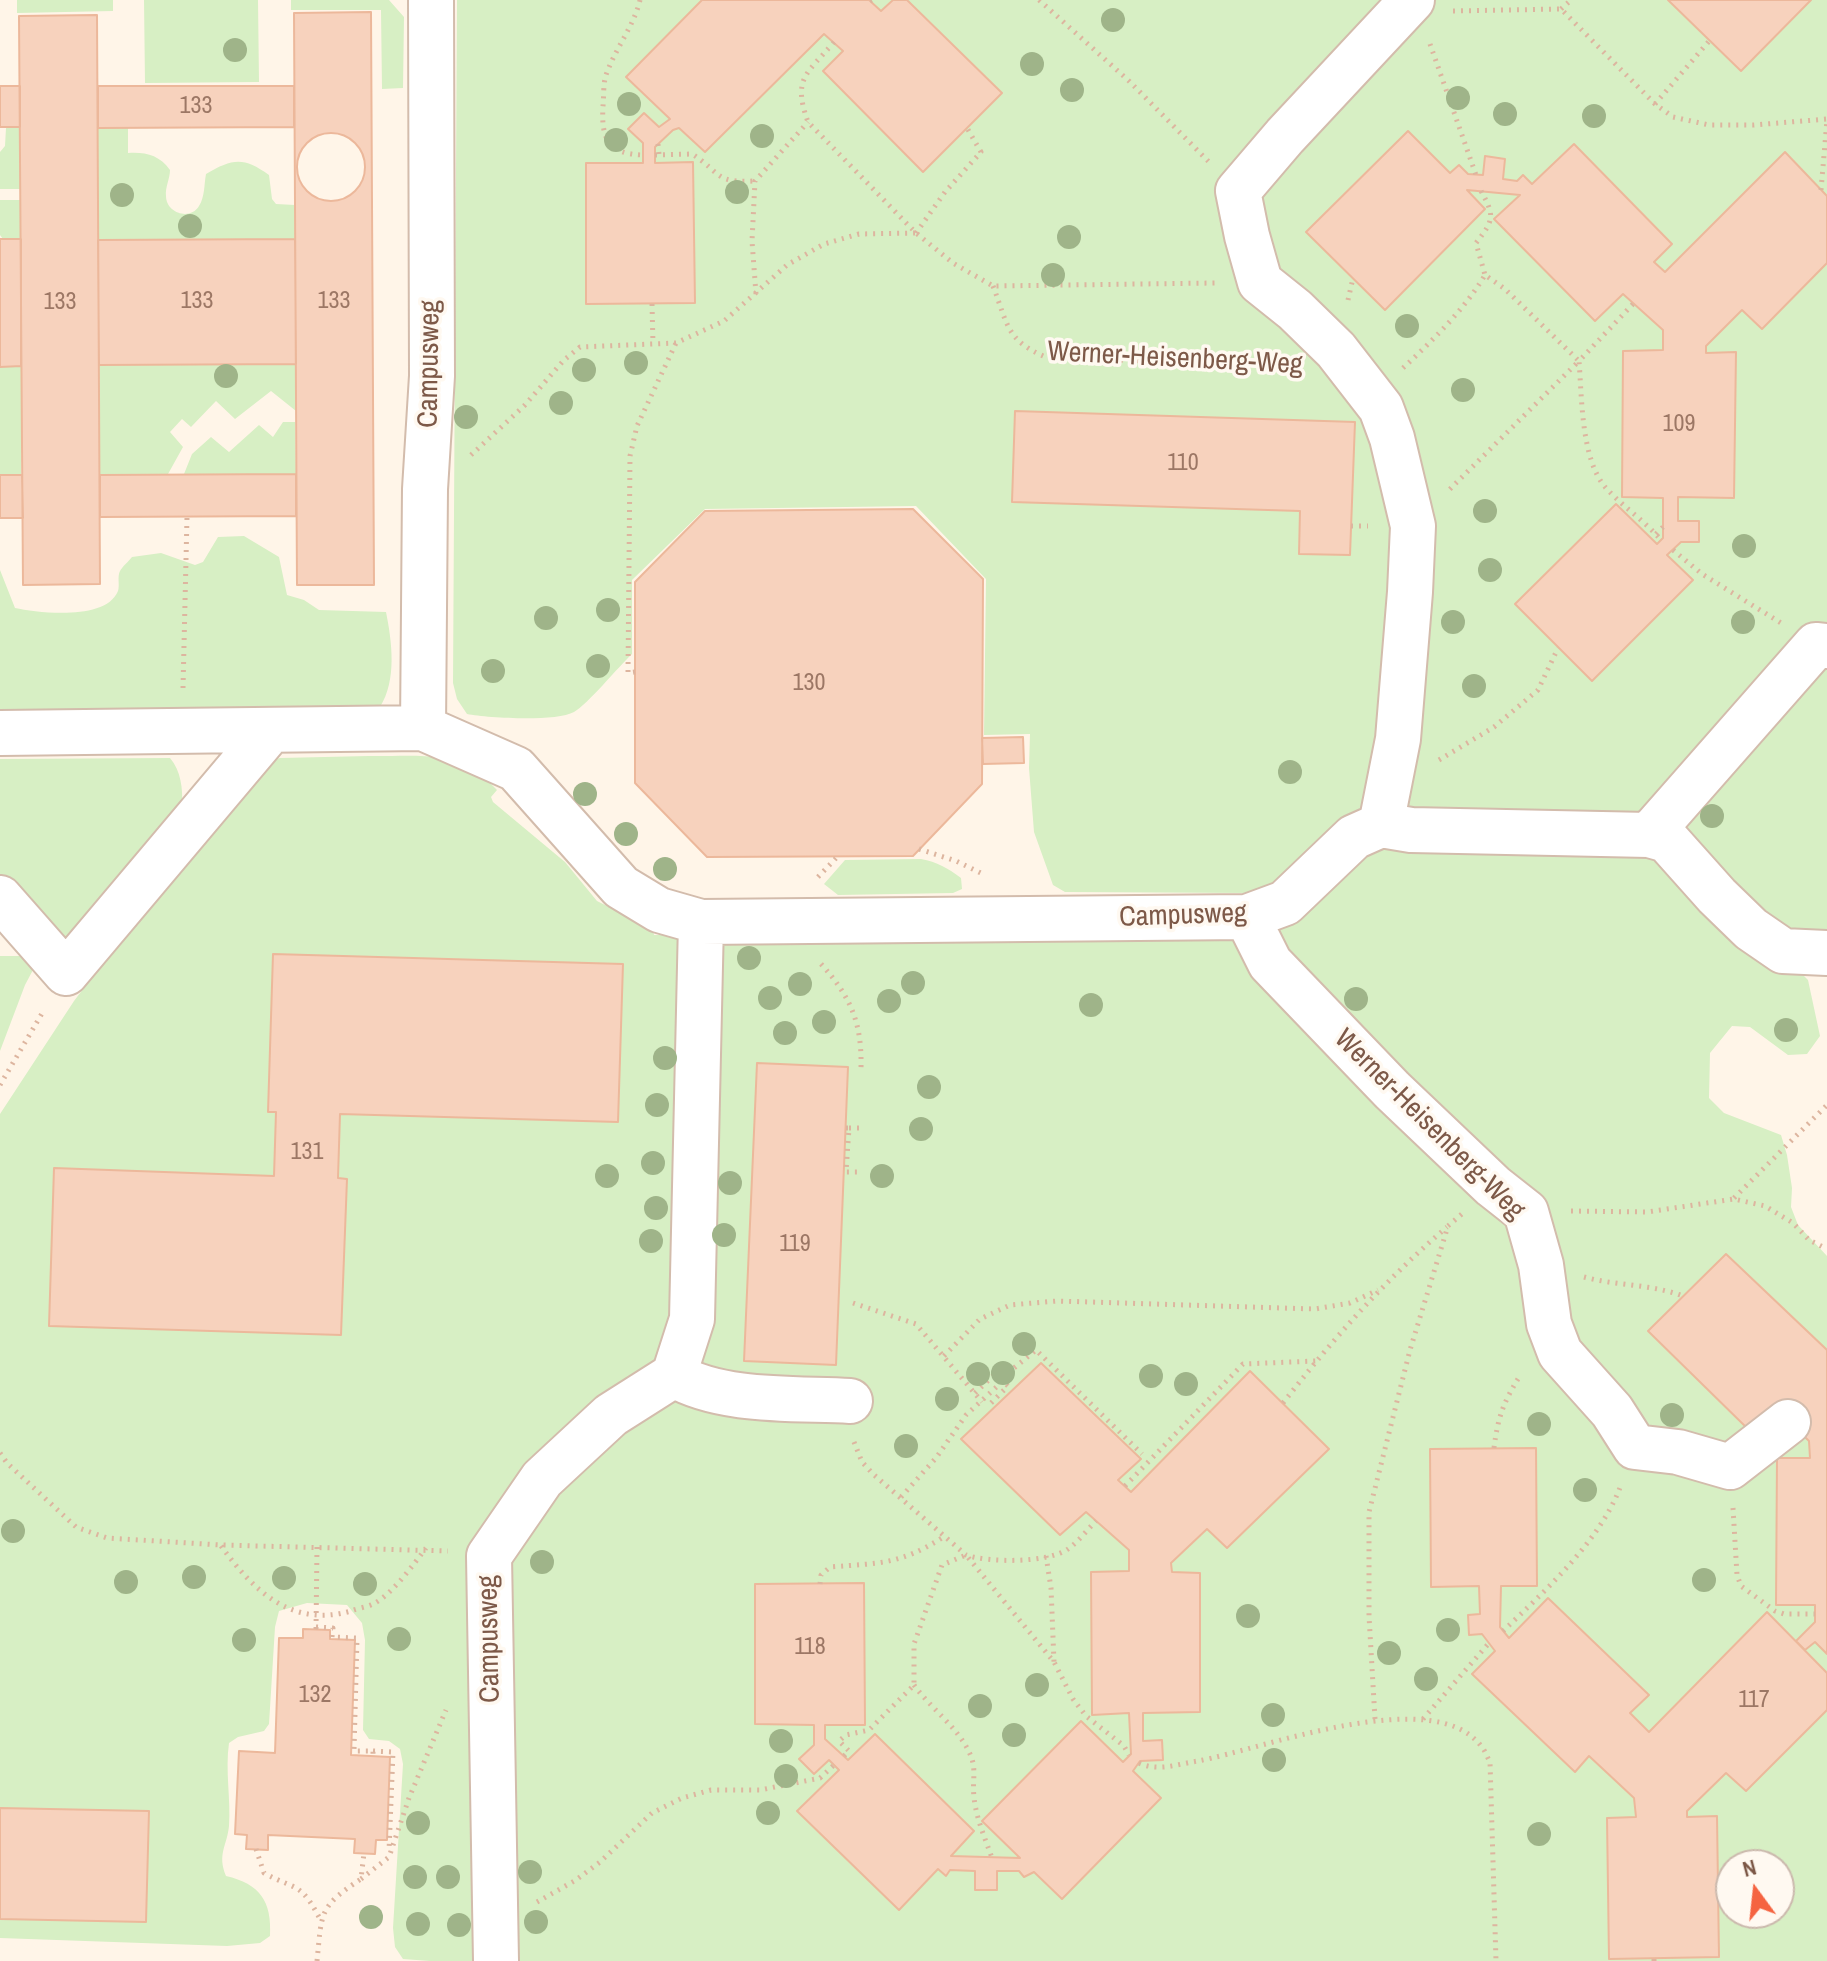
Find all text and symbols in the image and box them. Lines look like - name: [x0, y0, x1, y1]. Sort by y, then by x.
- house number: 133: [180, 93, 212, 121]
- house number: 133: [181, 288, 213, 316]
- house number: 133: [318, 288, 350, 316]
- house number: 133: [44, 289, 76, 317]
- street label: Campusweg: [412, 300, 448, 428]
- street label: Werner-Heisenberg-Weg: [1046, 336, 1304, 382]
- house number: 109: [1663, 411, 1695, 439]
- house number: 110: [1167, 450, 1199, 478]
- house number: 130: [793, 670, 825, 698]
- street label: Campusweg: [1119, 897, 1247, 935]
- street label: Werner-Heisenberg-Weg: [1327, 1023, 1531, 1227]
- house number: 131: [291, 1139, 323, 1167]
- house number: 119: [779, 1231, 811, 1259]
- street label: Campusweg: [472, 1575, 508, 1703]
- house number: 118: [794, 1634, 826, 1662]
- house number: 132: [299, 1682, 331, 1710]
- house number: 117: [1738, 1687, 1770, 1715]
- north arrow: [1715, 1849, 1795, 1929]
- text: N: [1739, 1852, 1759, 1884]

